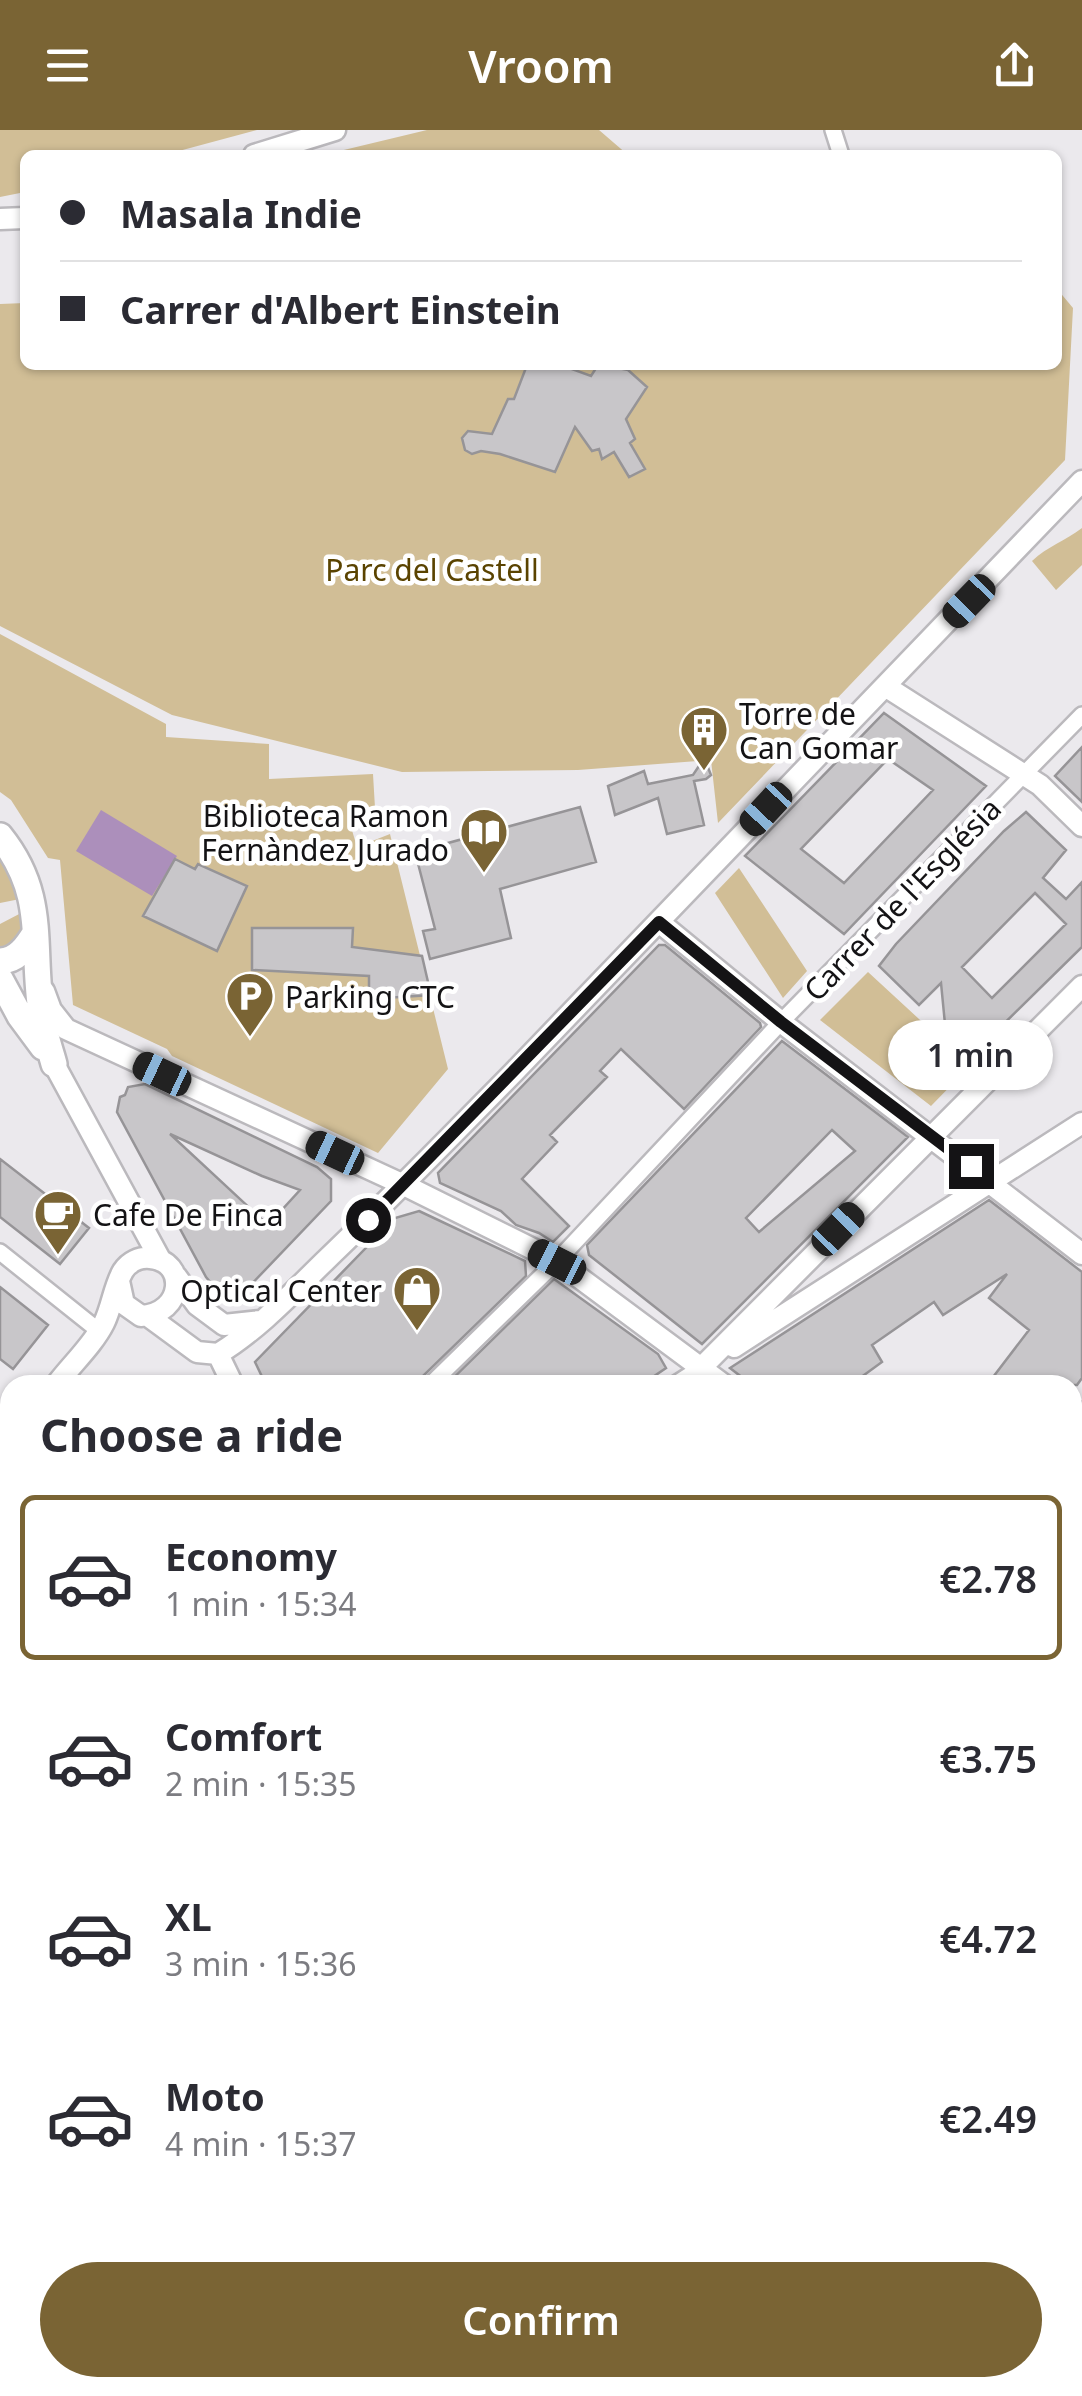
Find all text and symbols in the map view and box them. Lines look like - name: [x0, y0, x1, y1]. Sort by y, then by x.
- text: Vroom: [468, 35, 614, 96]
- icon: menu: [40, 38, 95, 93]
- icon: share: [987, 38, 1042, 93]
- text: Masala Indie: [120, 187, 362, 239]
- text: Carrer d'Albert Einstein: [120, 283, 561, 335]
- park label: Parc del Castell: [325, 549, 539, 590]
- car: [937, 569, 1001, 633]
- place label: Torre de Can Gomar: [739, 693, 898, 768]
- building icon: Torre de Can Gomar: [678, 704, 730, 772]
- car: [735, 777, 797, 841]
- street label: Carrer de l'Església: [794, 788, 1010, 1010]
- place label: Biblioteca Ramon Fernàndez Jurado: [201, 795, 449, 870]
- library icon: Biblioteca Ramon Fernàndez Jurado: [458, 806, 510, 874]
- parking icon: Parking CTC: [224, 970, 276, 1038]
- place label: Parking CTC: [285, 976, 455, 1017]
- callout: 1 min: [888, 1021, 1054, 1091]
- text: 1 min: [927, 1033, 1014, 1076]
- car: [128, 1048, 196, 1100]
- car: [301, 1127, 369, 1179]
- route end: [949, 1144, 994, 1189]
- cafe icon: Cafe De Finca: [32, 1188, 84, 1256]
- place label: Cafe De Finca: [93, 1194, 284, 1235]
- car: [806, 1197, 870, 1261]
- route start: [346, 1198, 391, 1243]
- car: [523, 1235, 591, 1289]
- shop icon: Optical Center: [391, 1264, 443, 1332]
- place label: Optical Center: [180, 1270, 382, 1311]
- text: Choose a ride: [40, 1404, 343, 1465]
- text: Economy: [165, 1530, 337, 1582]
- icon: car: [45, 1533, 135, 1623]
- text: €2.78: [940, 1552, 1037, 1604]
- text: 1 min · 15:34: [165, 1582, 357, 1625]
- text: Comfort: [165, 1710, 322, 1762]
- icon: car: [45, 1713, 135, 1803]
- text: €3.75: [940, 1732, 1037, 1784]
- text: 2 min · 15:35: [165, 1762, 357, 1805]
- text: XL: [165, 1890, 212, 1942]
- icon: car: [45, 1893, 135, 1983]
- text: €4.72: [940, 1912, 1037, 1964]
- text: 3 min · 15:36: [165, 1942, 357, 1985]
- text: Moto: [165, 2070, 265, 2122]
- icon: car: [45, 2073, 135, 2163]
- text: €2.49: [940, 2092, 1037, 2144]
- text: 4 min · 15:37: [165, 2122, 357, 2165]
- button: Confirm: [40, 2262, 1042, 2377]

